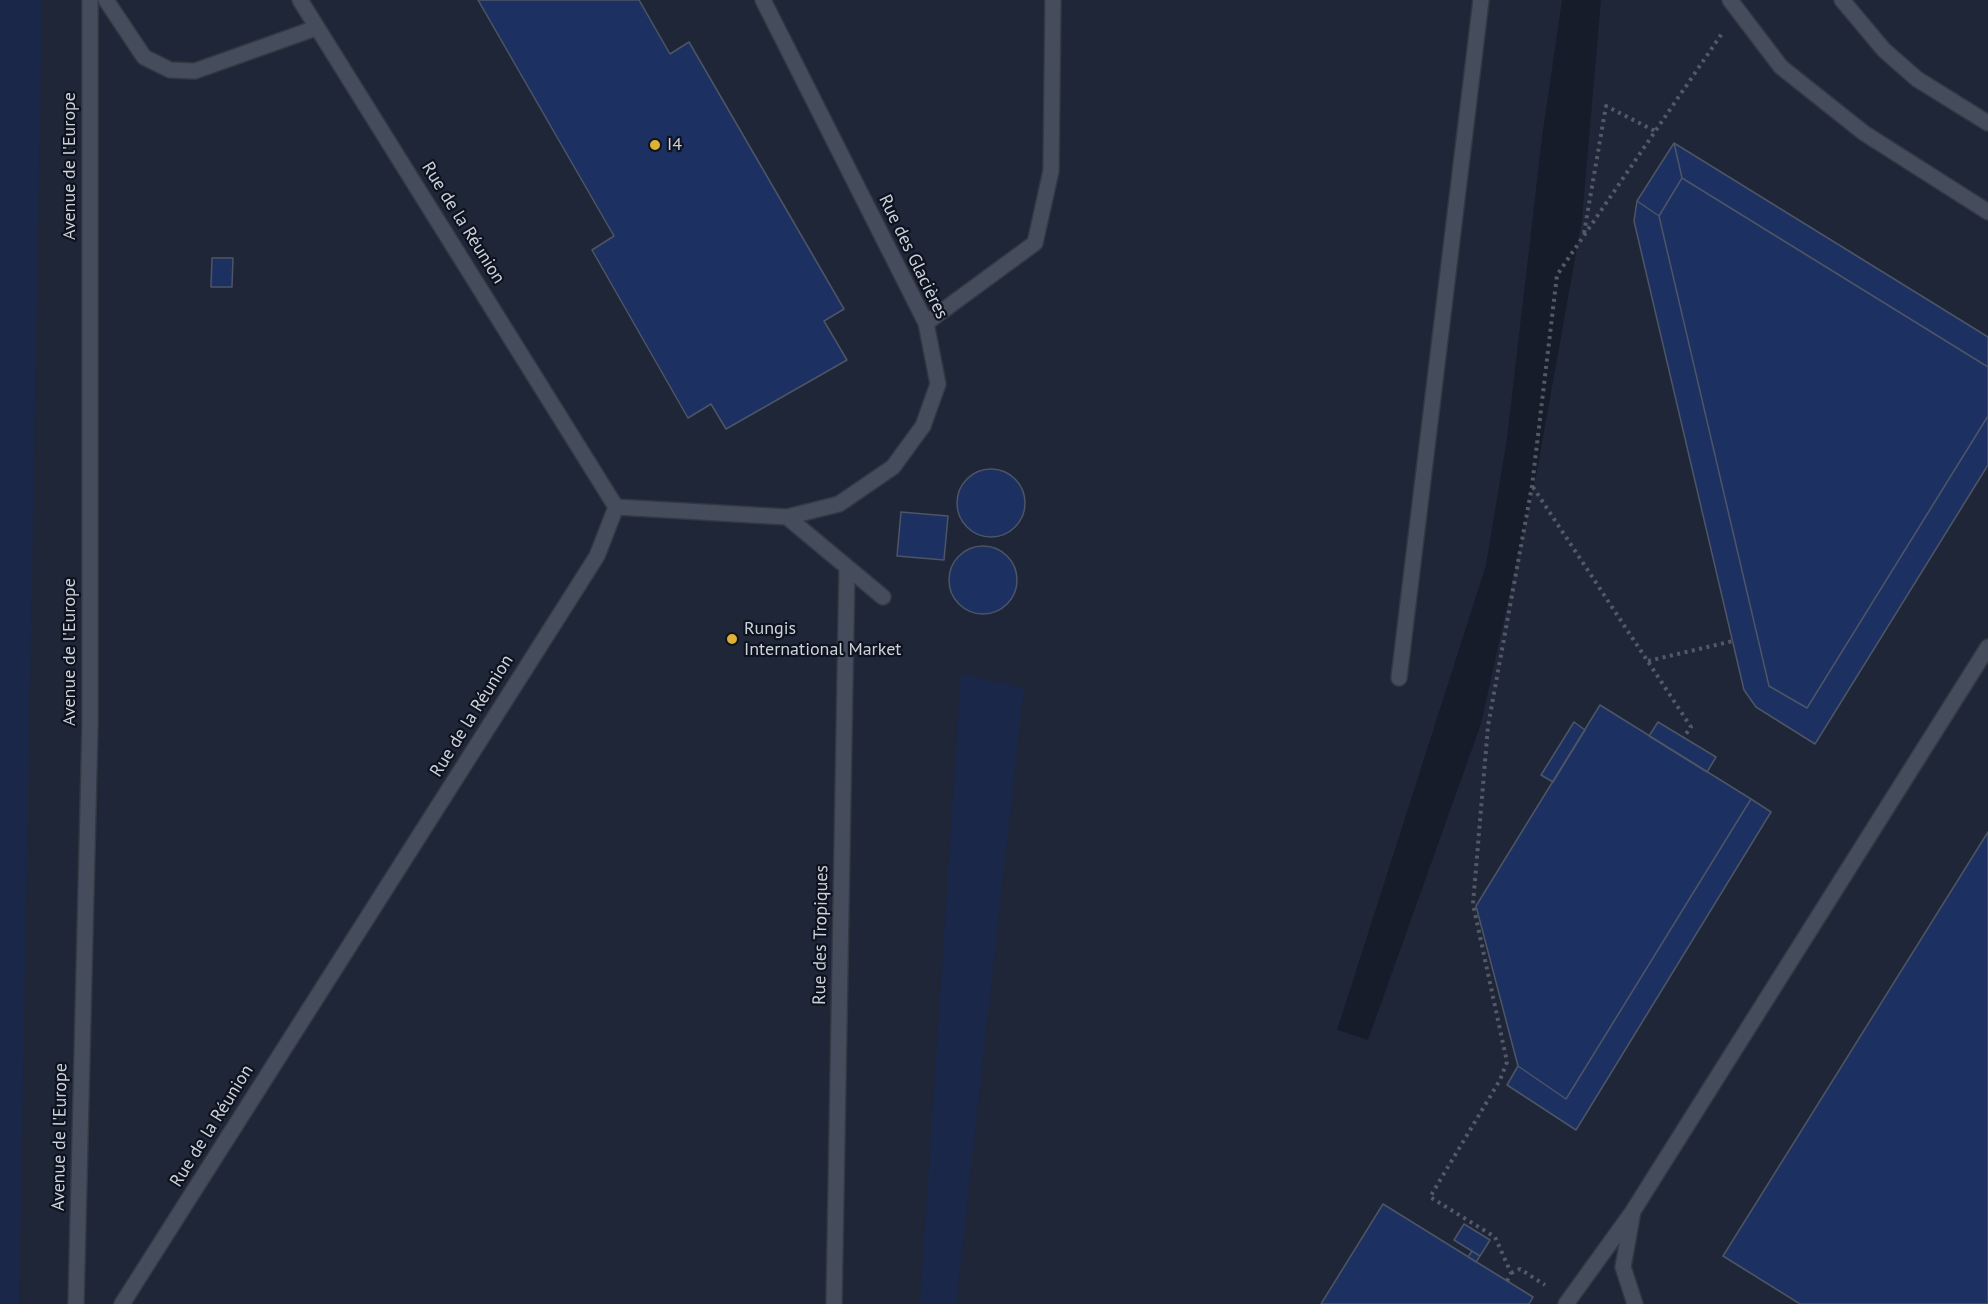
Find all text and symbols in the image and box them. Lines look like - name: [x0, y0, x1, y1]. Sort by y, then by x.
- street label: Avenue de l'Europe: [59, 92, 81, 240]
- place label: I4: [667, 134, 682, 156]
- marker: I4: [648, 138, 662, 152]
- street label: Rue de la Réunion: [417, 158, 509, 288]
- street label: Rue des Glacières: [874, 191, 952, 323]
- street label: Avenue de l'Europe: [59, 578, 81, 726]
- place label: Rungis International Market: [744, 618, 901, 660]
- marker: Rungis International Market: [725, 632, 739, 646]
- street label: Rue de la Réunion: [426, 651, 518, 781]
- street label: Rue des Tropiques: [809, 865, 833, 1005]
- street label: Rue de la Réunion: [166, 1061, 258, 1191]
- street label: Avenue de l'Europe: [48, 1063, 72, 1211]

